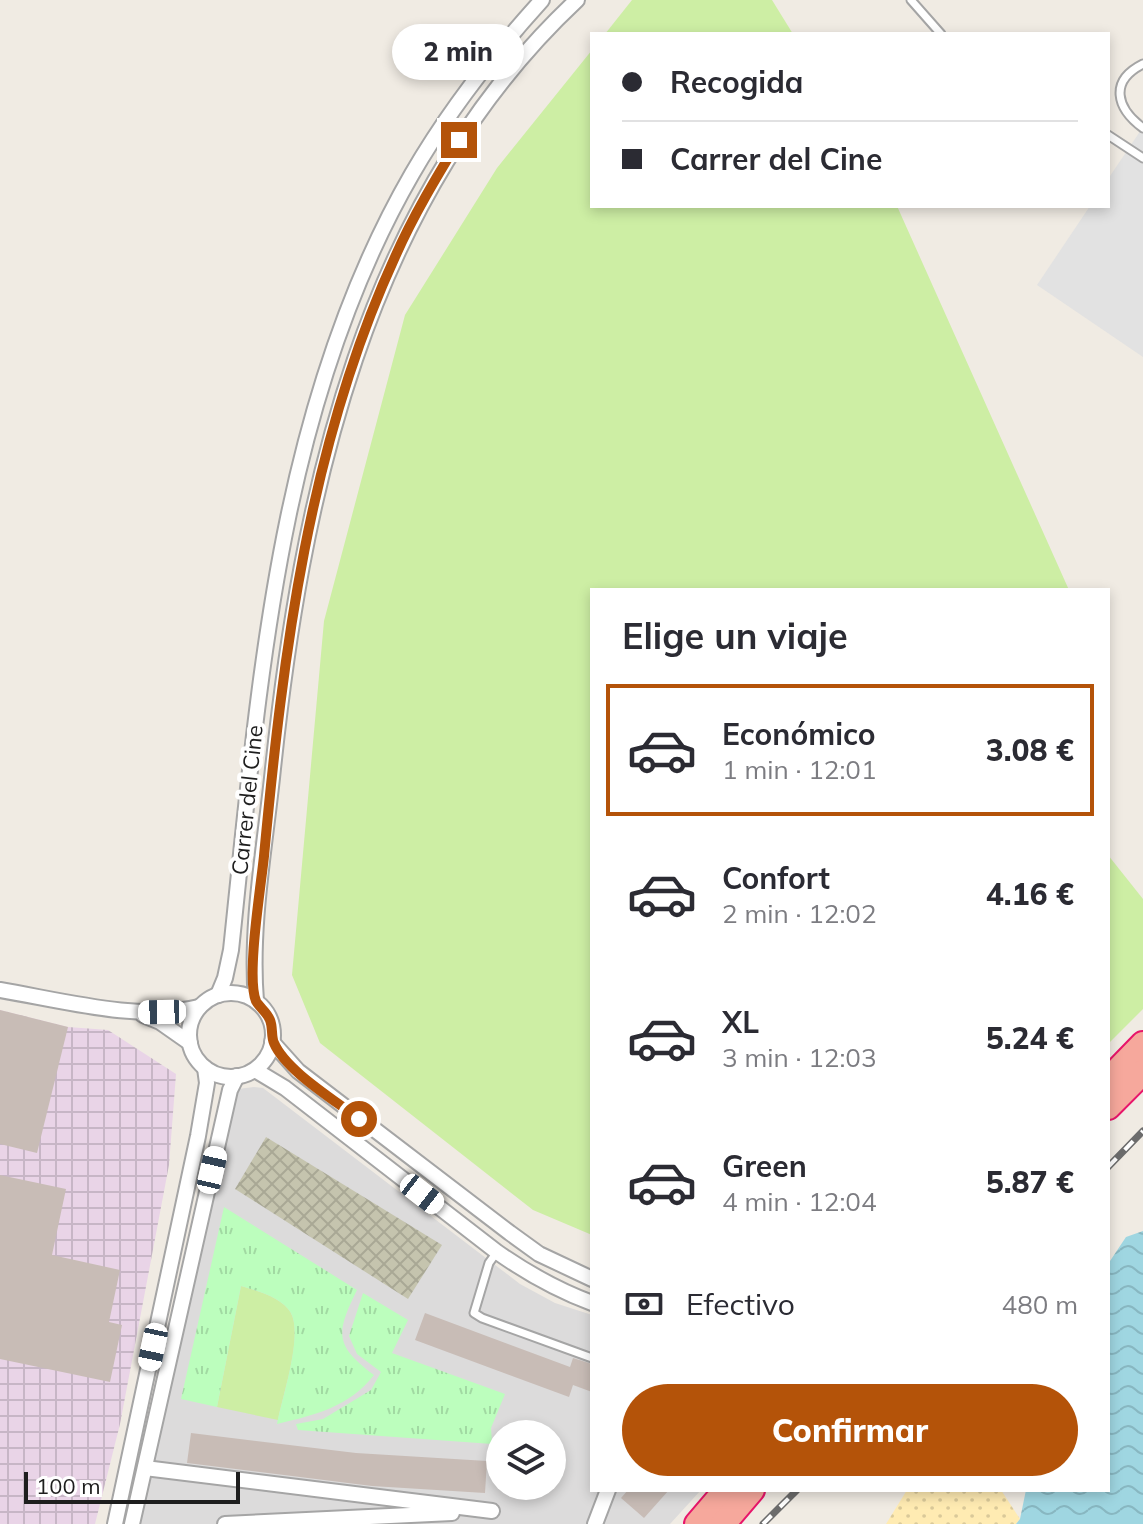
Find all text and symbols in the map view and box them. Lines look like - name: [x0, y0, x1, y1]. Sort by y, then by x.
- callout: 2 min: [393, 24, 525, 80]
- text: 2 min: [423, 35, 493, 68]
- text: Recogida: [670, 63, 803, 101]
- route end: [441, 122, 477, 158]
- text: Carrer del Cine: [670, 140, 882, 178]
- text: Elige un viaje: [622, 613, 848, 658]
- icon: car: [626, 714, 698, 786]
- text: Económico: [722, 715, 876, 753]
- street label: Carrer del Cine: [225, 724, 269, 876]
- text: 3.08 €: [986, 731, 1074, 769]
- text: 1 min · 12:01: [722, 753, 877, 786]
- icon: car: [626, 858, 698, 930]
- text: Confort: [722, 859, 830, 897]
- text: 4.16 €: [986, 875, 1074, 913]
- text: 2 min · 12:02: [722, 897, 877, 930]
- car: [138, 1000, 186, 1024]
- icon: car: [626, 1002, 698, 1074]
- text: XL: [722, 1003, 759, 1041]
- text: 5.24 €: [986, 1019, 1074, 1057]
- text: 3 min · 12:03: [722, 1041, 877, 1074]
- route start: [341, 1101, 377, 1137]
- car: [195, 1144, 229, 1196]
- icon: car: [626, 1146, 698, 1218]
- text: Green: [722, 1147, 807, 1185]
- text: 5.87 €: [986, 1163, 1074, 1201]
- car: [396, 1170, 448, 1218]
- text: 4 min · 12:04: [722, 1185, 877, 1218]
- icon: cash: [622, 1282, 666, 1326]
- text: Efectivo: [686, 1285, 795, 1323]
- text: 480 m: [1002, 1288, 1078, 1321]
- car: [136, 1321, 170, 1373]
- button: Confirmar: [622, 1384, 1078, 1476]
- map controls: [486, 1420, 566, 1500]
- button: layers: [486, 1420, 566, 1500]
- scale bar: [24, 1468, 240, 1504]
- text: 100 m: [36, 1472, 101, 1500]

